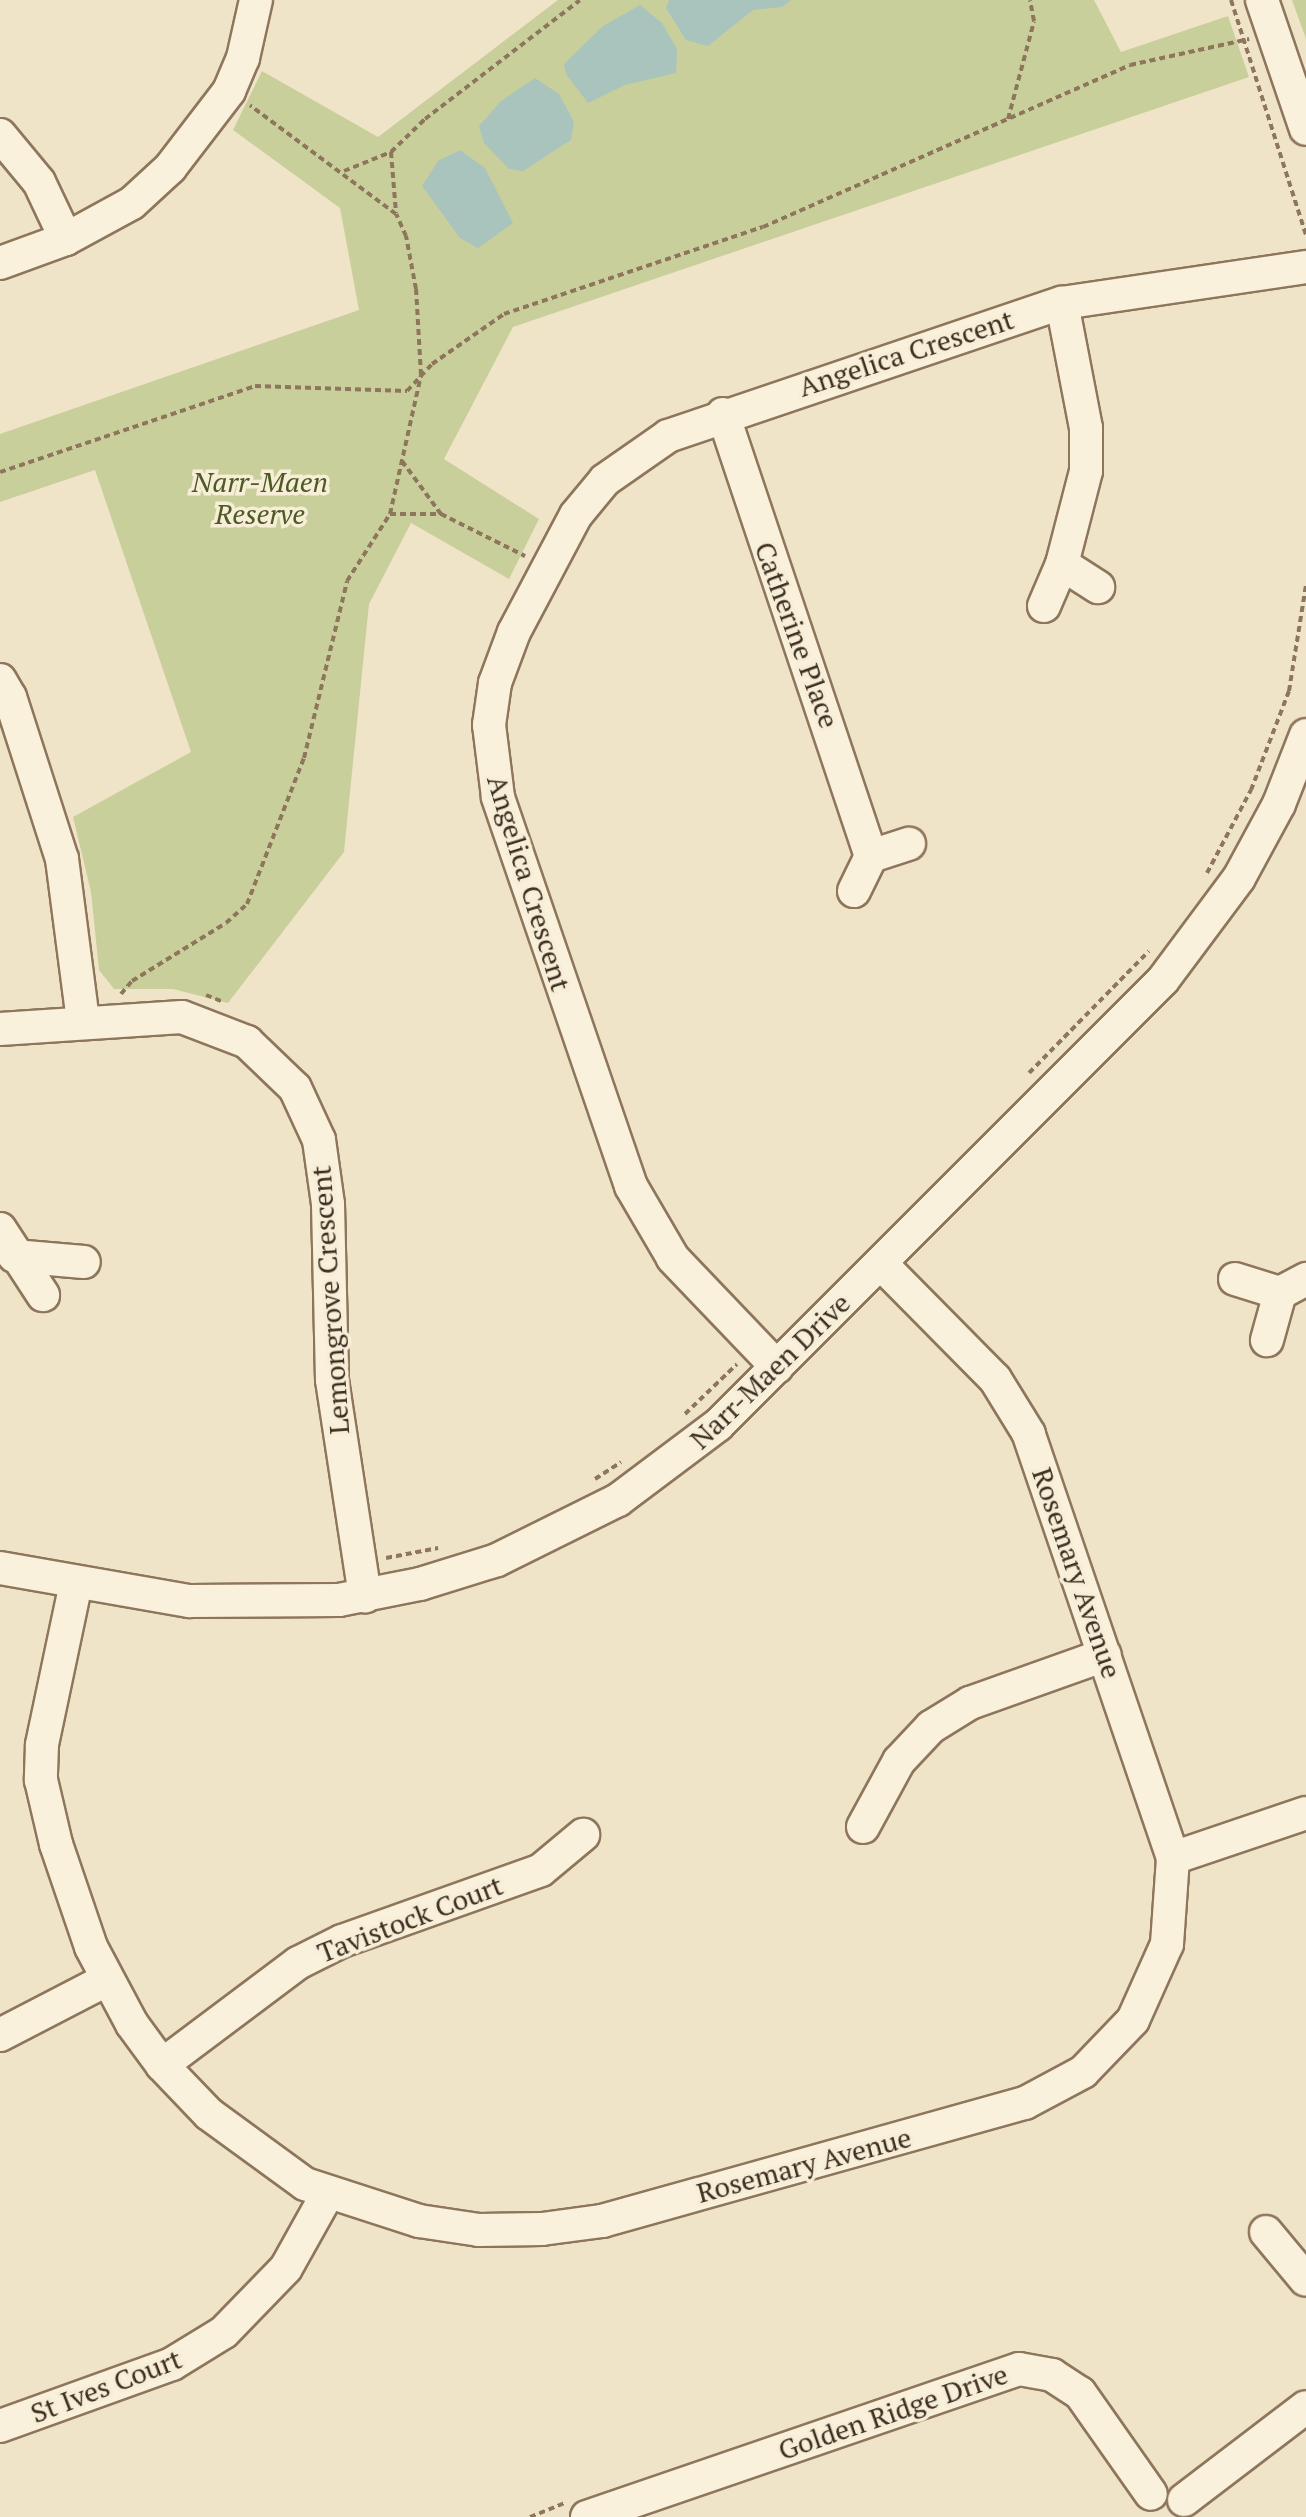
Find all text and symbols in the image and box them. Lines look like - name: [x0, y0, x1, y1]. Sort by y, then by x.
- street label: Angelica Crescent: [794, 302, 1018, 404]
- park label: Narr-Maen Reserve: [192, 465, 328, 531]
- street label: Catherine Place: [748, 537, 846, 733]
- street label: Angelica Crescent: [480, 771, 578, 995]
- street label: Lemongrove Crescent: [304, 1164, 356, 1436]
- street label: Narr-Maen Drive: [683, 1286, 857, 1456]
- street label: Rosemary Avenue: [1025, 1463, 1129, 1683]
- street label: Tavistock Court: [313, 1868, 507, 1970]
- street label: Rosemary Avenue: [693, 2120, 915, 2210]
- street label: St Ives Court: [26, 2342, 186, 2430]
- street label: Golden Ridge Drive: [774, 2357, 1012, 2467]

